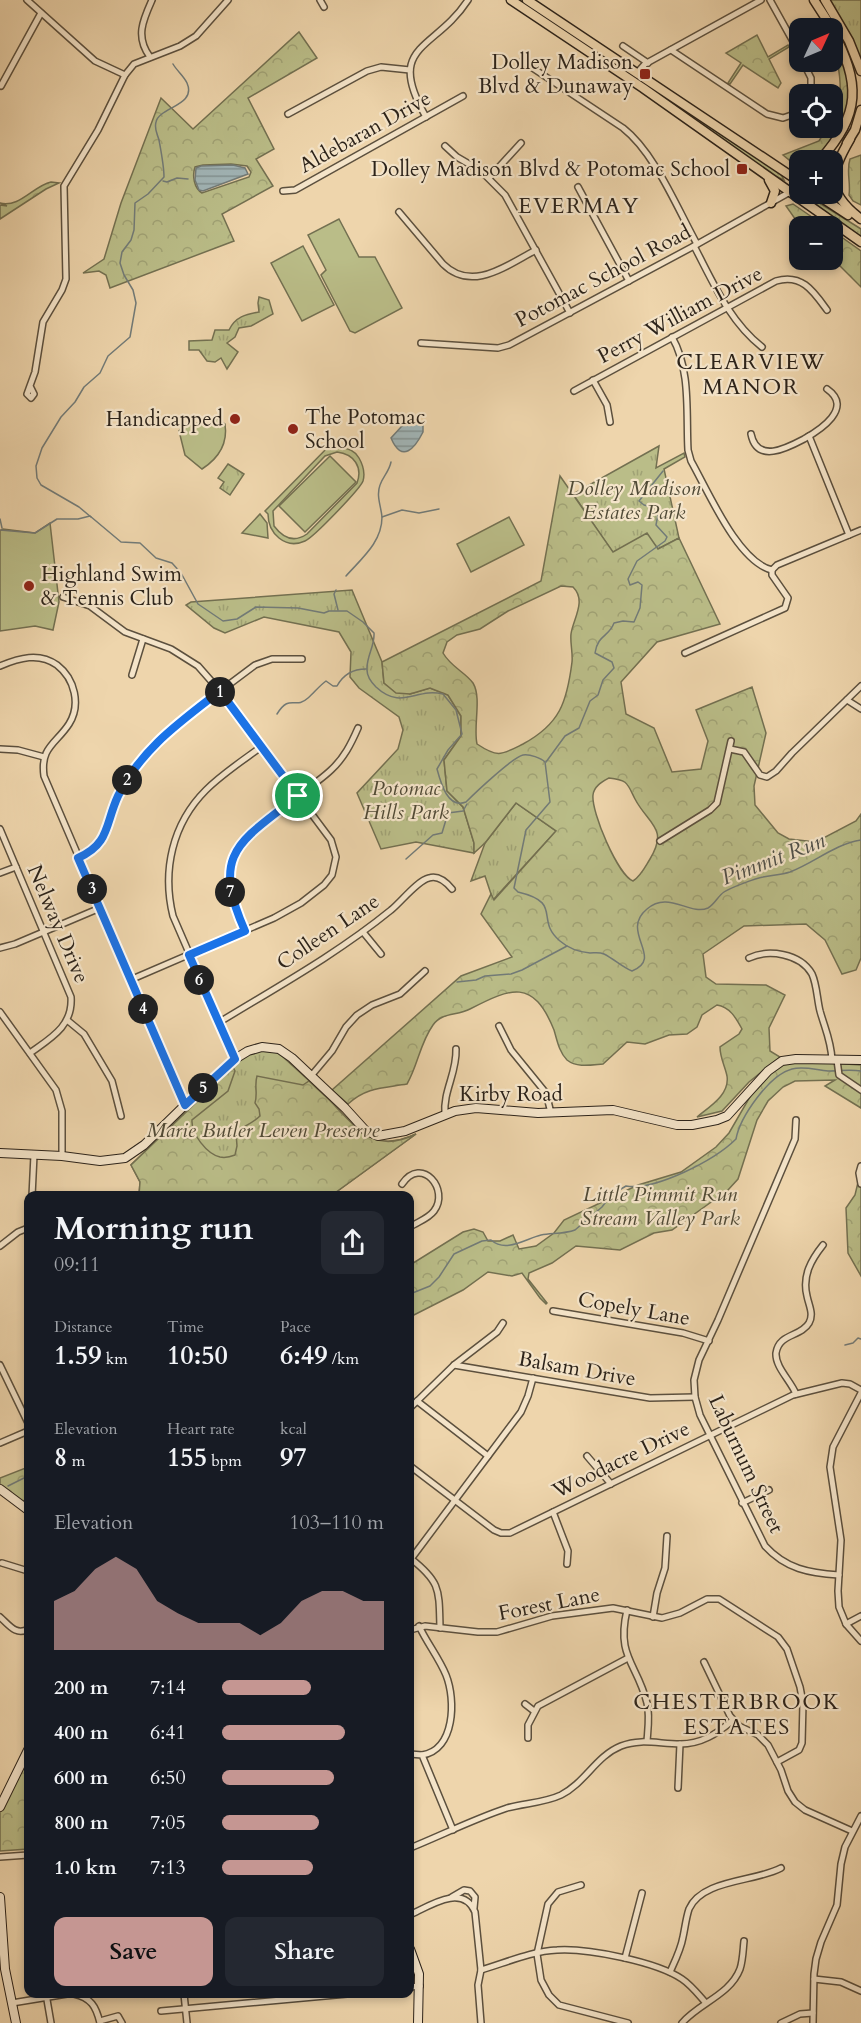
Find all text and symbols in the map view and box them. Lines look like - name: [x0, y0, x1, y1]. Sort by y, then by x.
- north arrow: [789, 18, 843, 72]
- map controls: [789, 18, 843, 270]
- place label: Dolley Madison Blvd & Dunaway: [478, 48, 633, 101]
- marker: Dolley Madison Blvd & Dunaway: [638, 67, 652, 81]
- street label: Aldebaran Drive: [294, 84, 436, 180]
- button: locate: [789, 84, 843, 138]
- button: +: [789, 150, 843, 204]
- place label: Dolley Madison Blvd & Potomac School: [371, 155, 730, 184]
- marker: Dolley Madison Blvd & Potomac School: [735, 162, 749, 176]
- district label: EVERMAY: [518, 191, 640, 221]
- button: −: [789, 216, 843, 270]
- street label: Potomac School Road: [510, 217, 696, 335]
- street label: Perry William Drive: [592, 259, 768, 371]
- district label: CLEARVIEW MANOR: [676, 347, 826, 402]
- place label: The Potomac School: [305, 403, 425, 456]
- place label: Handicapped: [106, 405, 223, 434]
- marker: Handicapped: [228, 412, 242, 426]
- marker: The Potomac School: [286, 422, 300, 436]
- park label: Dolley Madison Estates Park: [567, 474, 702, 527]
- place label: Highland Swim & Tennis Club: [41, 560, 182, 613]
- marker: Highland Swim & Tennis Club: [22, 579, 36, 593]
- pin: 1: [205, 677, 235, 707]
- text: 1: [216, 681, 224, 703]
- pin: 2: [112, 765, 142, 795]
- text: 2: [123, 769, 131, 791]
- pin: [272, 770, 323, 821]
- park label: Potomac Hills Park: [363, 774, 450, 827]
- icon: arrive: [281, 779, 314, 812]
- water label: Pimmit Run: [717, 825, 830, 893]
- street label: Nelway Drive: [20, 860, 96, 988]
- pin: 3: [77, 874, 107, 904]
- pin: 7: [215, 877, 245, 907]
- text: 3: [88, 878, 96, 900]
- text: 7: [226, 881, 234, 903]
- street label: Colleen Lane: [271, 887, 385, 977]
- pin: 6: [184, 965, 214, 995]
- text: 6: [195, 969, 203, 991]
- pin: 4: [128, 994, 158, 1024]
- text: 4: [139, 998, 147, 1020]
- pin: 5: [188, 1073, 218, 1103]
- text: 5: [199, 1077, 207, 1099]
- street label: Kirby Road: [459, 1080, 563, 1109]
- park label: Marie Butler Leven Preserve: [146, 1116, 380, 1145]
- park label: Little Pimmit Run Stream Valley Park: [580, 1180, 740, 1233]
- text: Morning run: [54, 1206, 254, 1251]
- button: share: [321, 1211, 384, 1274]
- text: 09:11: [54, 1251, 100, 1278]
- street label: Copely Lane: [576, 1285, 692, 1333]
- text: Distance: [54, 1316, 112, 1338]
- text: Time: [167, 1316, 204, 1338]
- text: Pace: [280, 1316, 311, 1338]
- text: 1.59: [54, 1338, 102, 1373]
- text: 10:50: [167, 1338, 228, 1373]
- text: 6:49: [280, 1338, 328, 1373]
- street label: Balsam Drive: [516, 1344, 638, 1394]
- text: km: [102, 1348, 128, 1370]
- text: /km: [328, 1348, 359, 1370]
- street label: Laburnum Street: [701, 1390, 791, 1538]
- street label: Woodacre Drive: [547, 1414, 694, 1506]
- text: Elevation: [54, 1418, 118, 1440]
- text: Heart rate: [167, 1418, 235, 1440]
- text: kcal: [280, 1418, 307, 1440]
- text: 8: [54, 1440, 67, 1475]
- text: 155: [167, 1440, 207, 1475]
- text: 97: [280, 1440, 307, 1475]
- text: m: [67, 1450, 85, 1472]
- text: bpm: [207, 1450, 242, 1472]
- text: Elevation: [54, 1509, 133, 1536]
- text: 103–110 m: [289, 1509, 384, 1536]
- street label: Forest Lane: [496, 1580, 602, 1628]
- text: 200 m: [54, 1674, 109, 1701]
- text: 7:14: [150, 1674, 186, 1701]
- district label: CHESTERBROOK ESTATES: [633, 1687, 841, 1742]
- text: 400 m: [54, 1719, 109, 1746]
- text: 6:41: [150, 1719, 186, 1746]
- text: 600 m: [54, 1764, 109, 1791]
- text: 6:50: [150, 1764, 186, 1791]
- text: 800 m: [54, 1809, 109, 1836]
- text: 7:05: [150, 1809, 186, 1836]
- text: 1.0 km: [54, 1854, 117, 1881]
- text: 7:13: [150, 1854, 186, 1881]
- button: Save: [54, 1917, 213, 1986]
- button: Share: [225, 1917, 384, 1986]

